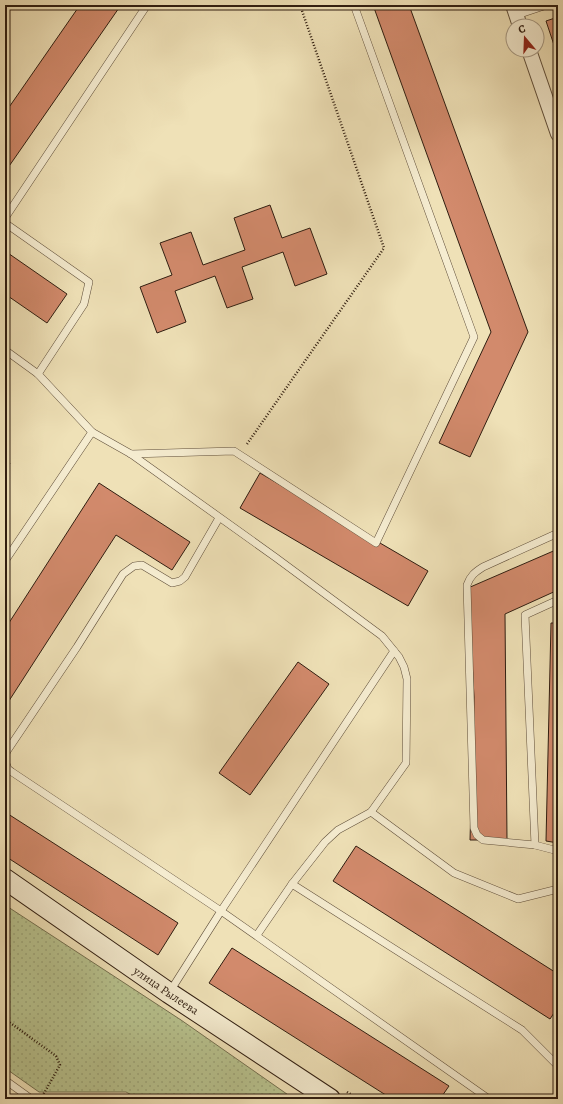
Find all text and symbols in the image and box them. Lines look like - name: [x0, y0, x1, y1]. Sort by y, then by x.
- north arrow: [505, 18, 545, 58]
- text: С: [516, 21, 528, 37]
- street label: улица Рылеева: [129, 962, 202, 1019]

